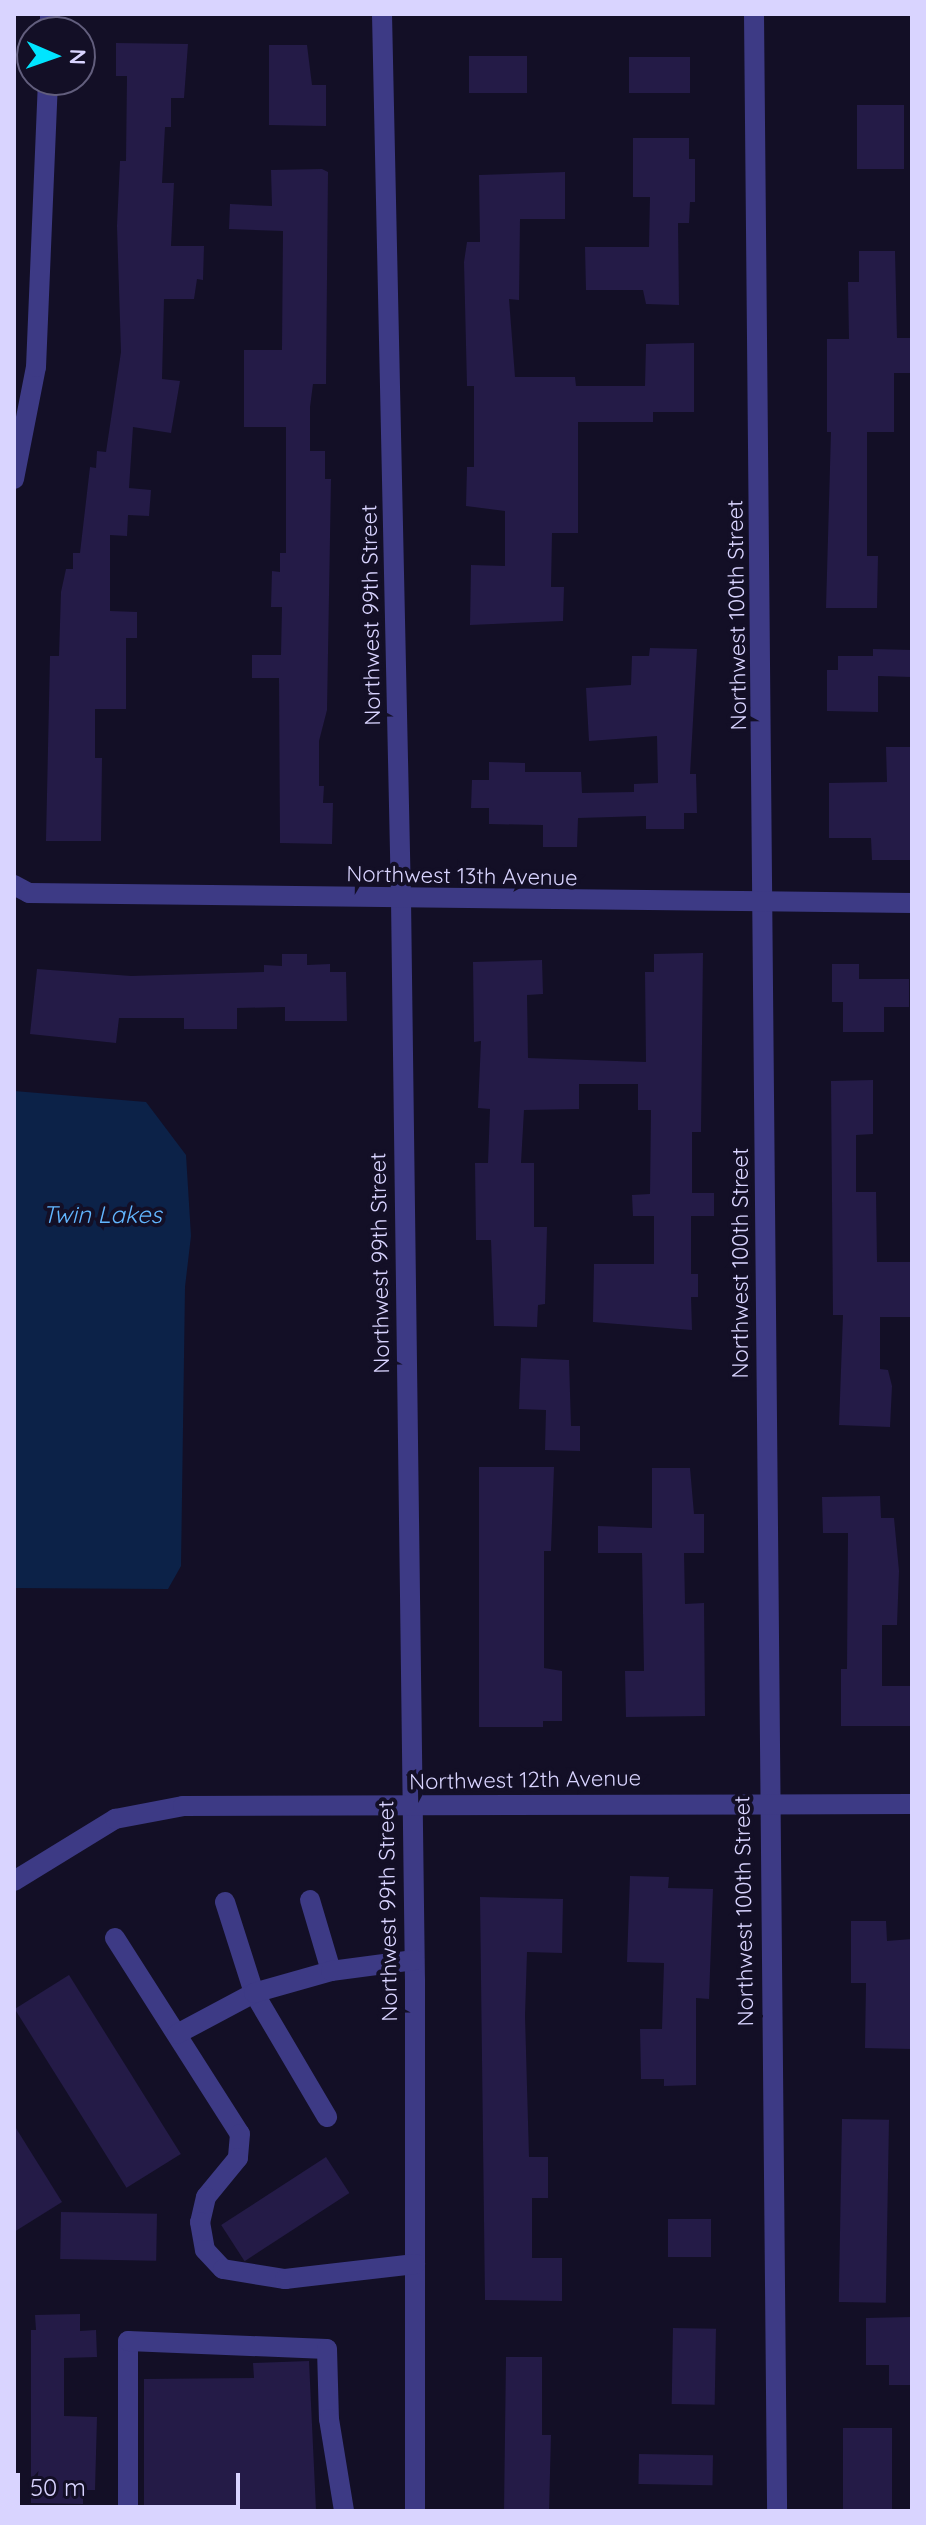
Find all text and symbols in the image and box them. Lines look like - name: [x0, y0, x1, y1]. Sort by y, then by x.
- north arrow: [16, 16, 96, 96]
- text: N: [64, 48, 92, 65]
- street label: Northwest 100th Street: [722, 499, 752, 731]
- street label: Northwest 99th Street: [356, 504, 386, 726]
- street label: Northwest 13th Avenue: [346, 861, 578, 891]
- street label: Northwest 100th Street: [728, 1148, 754, 1378]
- street label: Northwest 99th Street: [365, 1152, 395, 1374]
- water label: Twin Lakes: [42, 1201, 162, 1229]
- street label: Northwest 12th Avenue: [409, 1765, 641, 1795]
- street label: Northwest 100th Street: [729, 1795, 759, 2027]
- street label: Northwest 99th Street: [373, 1800, 403, 2022]
- scale bar: [20, 2457, 244, 2507]
- text: 50 m: [30, 2472, 86, 2502]

